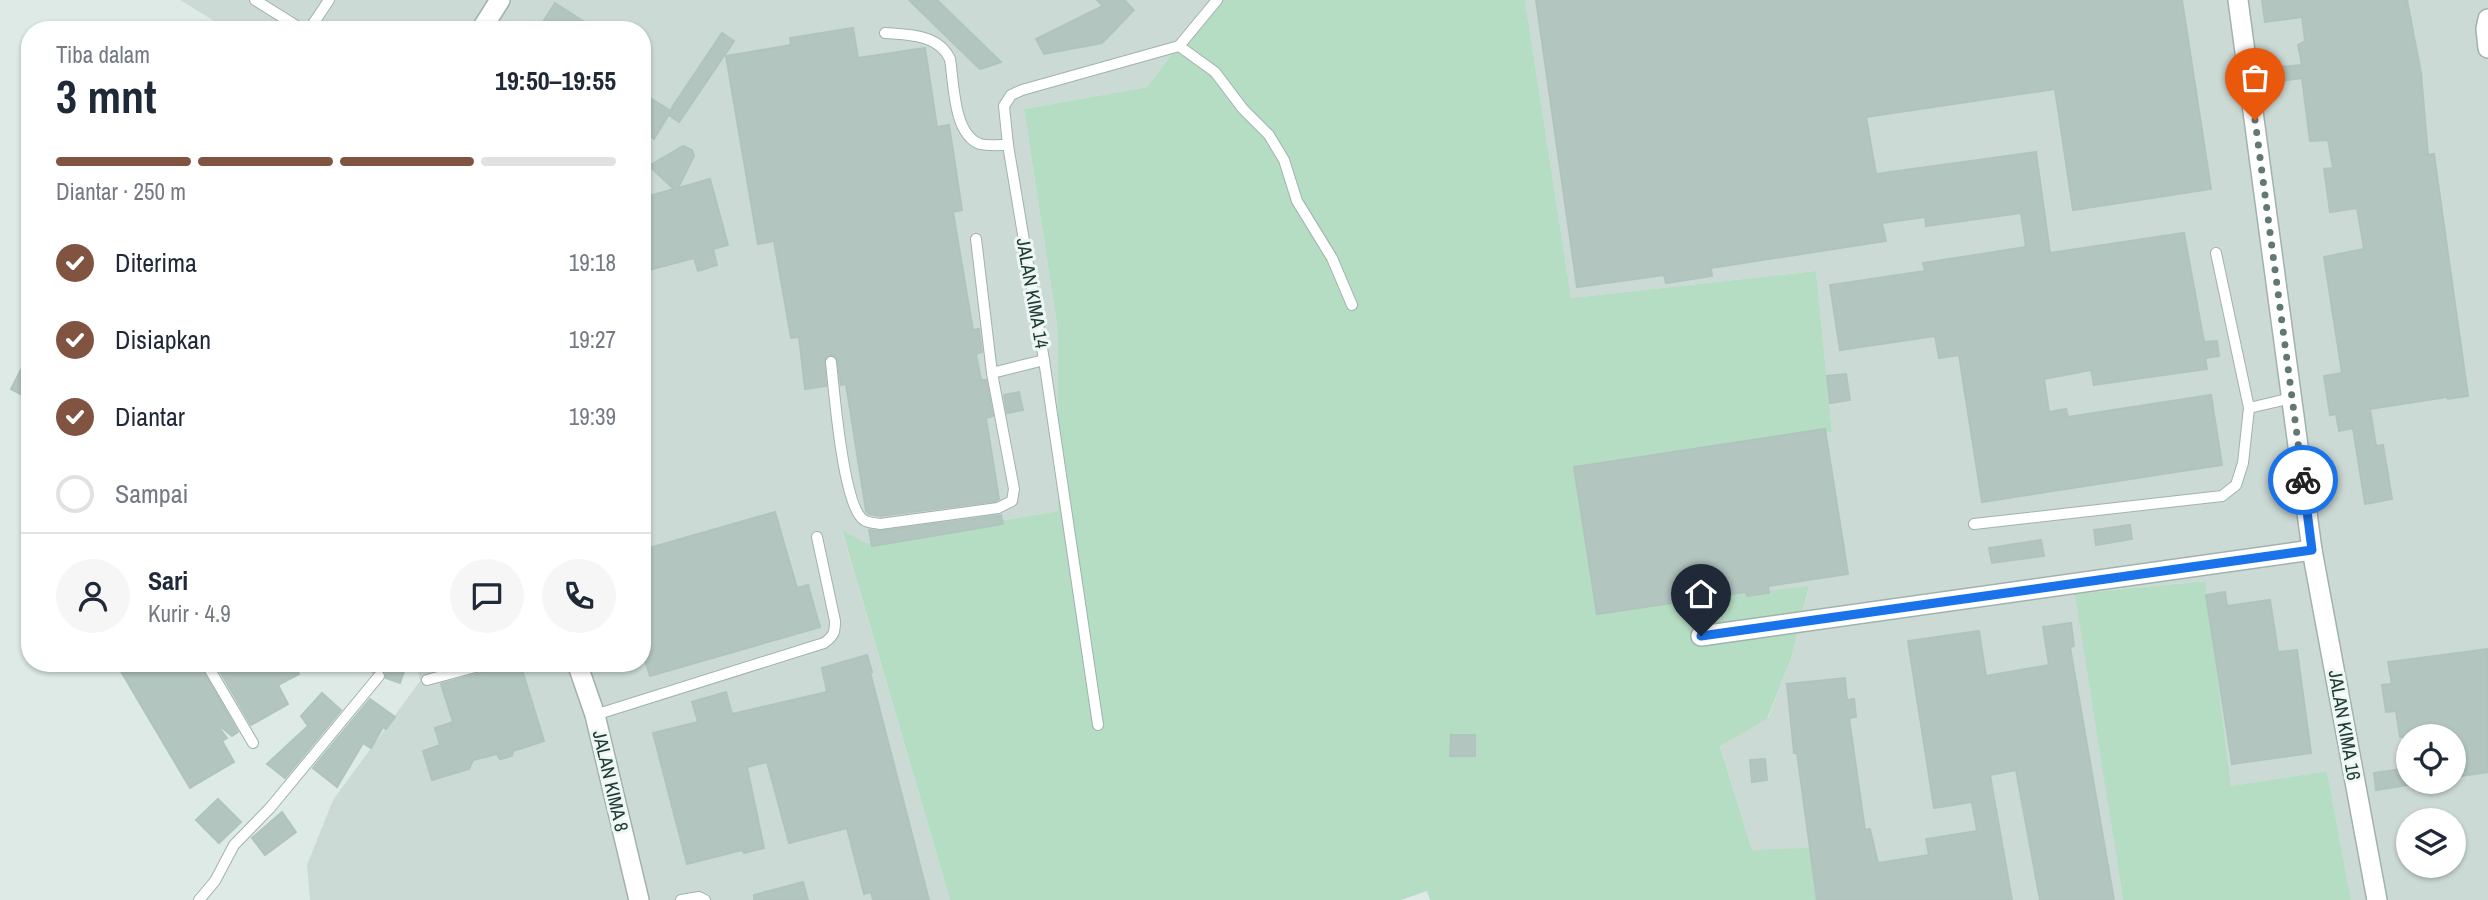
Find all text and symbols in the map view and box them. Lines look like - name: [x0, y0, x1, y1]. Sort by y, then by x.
- text: Tiba dalam: [56, 39, 150, 70]
- pin: [2225, 48, 2285, 120]
- icon: bag: [2236, 59, 2274, 97]
- text: 19:50–19:55: [495, 63, 616, 98]
- text: 3 mnt: [56, 65, 157, 127]
- text: Diantar · 250 m: [56, 176, 186, 207]
- street label: JALAN KIMA 14: [1010, 236, 1056, 351]
- icon: check: [56, 244, 94, 282]
- text: Diterima: [115, 245, 197, 280]
- text: 19:18: [569, 247, 616, 278]
- icon: check: [56, 321, 94, 359]
- text: Disiapkan: [115, 322, 211, 357]
- text: 19:27: [569, 324, 616, 355]
- icon: check: [56, 398, 94, 436]
- text: Diantar: [115, 399, 185, 434]
- text: 19:39: [569, 401, 616, 432]
- courier: [2268, 445, 2338, 515]
- icon: bike: [2284, 461, 2322, 499]
- text: Sampai: [115, 476, 188, 511]
- button: person: [56, 559, 130, 633]
- button: chat: [450, 559, 524, 633]
- button: phone: [542, 559, 616, 633]
- text: Sari: [148, 563, 188, 598]
- pin: [1671, 564, 1731, 636]
- icon: home: [1682, 575, 1720, 613]
- text: Kurir · 4.9: [148, 598, 231, 629]
- street label: JALAN KIMA 16: [2322, 668, 2368, 782]
- map controls: [2396, 724, 2466, 878]
- button: locate: [2396, 724, 2466, 794]
- street label: JALAN KIMA 8: [587, 728, 635, 834]
- button: layers: [2396, 808, 2466, 878]

